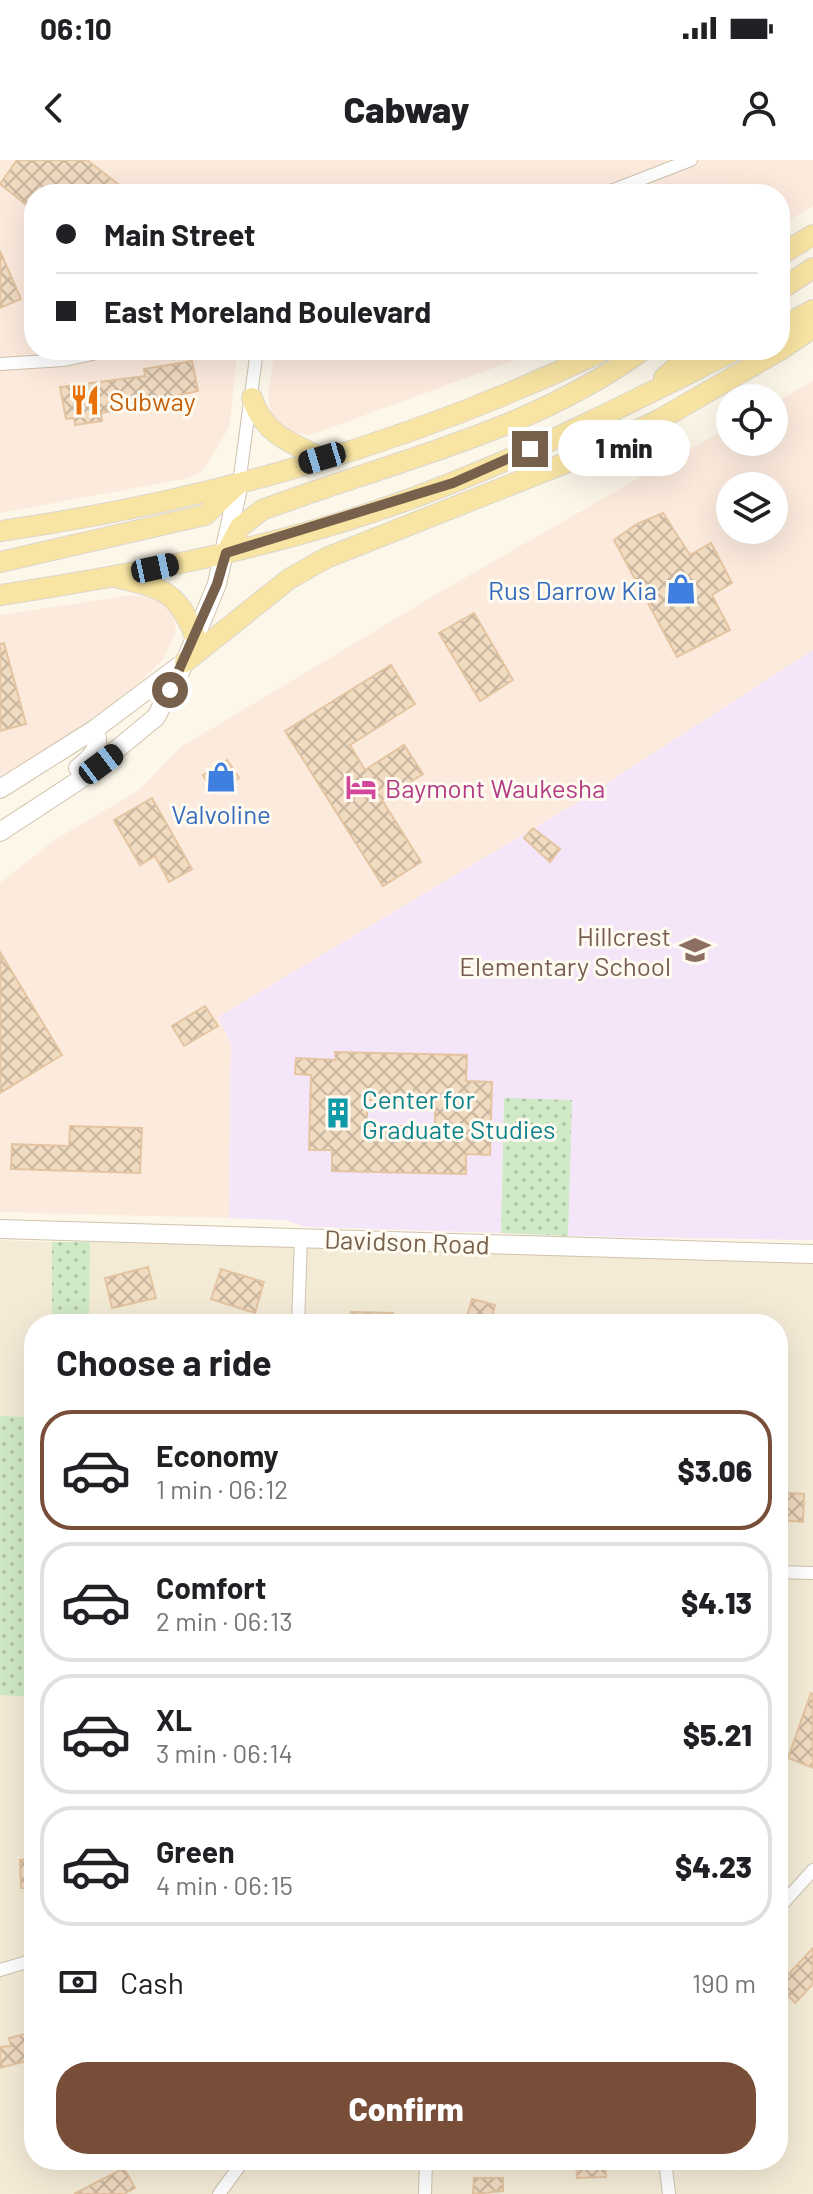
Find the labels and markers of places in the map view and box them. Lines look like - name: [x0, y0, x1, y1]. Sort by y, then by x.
- restaurant icon: Subway: [68, 383, 102, 417]
- place label: Subway: [109, 385, 196, 416]
- shop icon: Rus Darrow Kia: [664, 572, 698, 606]
- place label: Rus Darrow Kia: [488, 574, 657, 605]
- shop icon: Valvoline: [204, 760, 238, 794]
- hotel icon: Baymont Waukesha: [344, 770, 378, 804]
- place label: Baymont Waukesha: [385, 772, 605, 803]
- place label: Valvoline: [171, 798, 271, 829]
- place label: Hillcrest Elementary School: [459, 920, 671, 981]
- school or university icon: Hillcrest Elementary School: [678, 933, 712, 967]
- place label: Center for Graduate Studies: [362, 1083, 556, 1144]
- building icon: Center for Graduate Studies: [321, 1096, 355, 1130]

